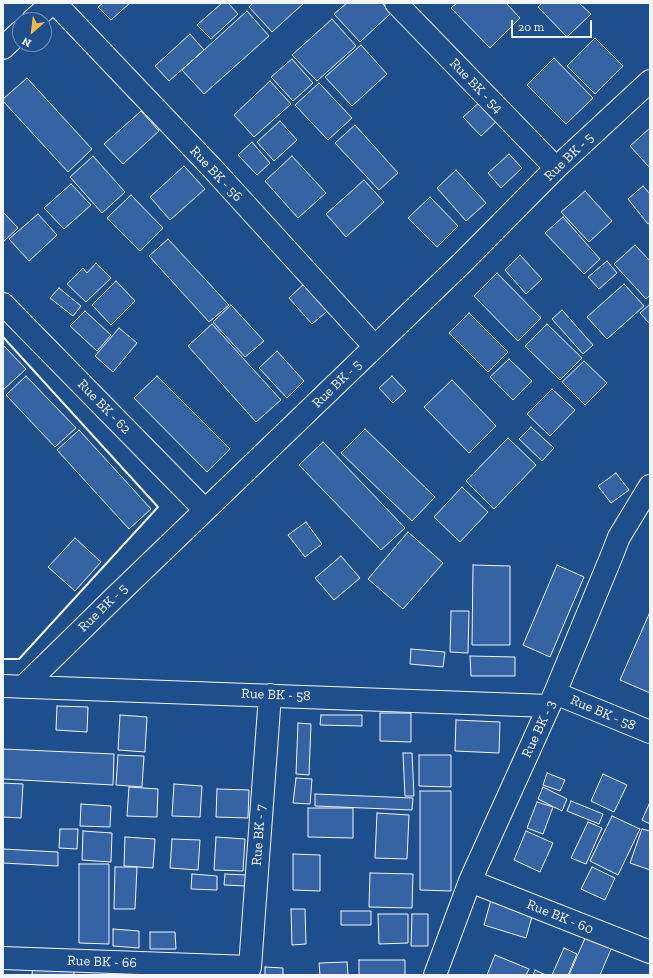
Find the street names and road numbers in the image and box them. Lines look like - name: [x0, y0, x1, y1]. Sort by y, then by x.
- street label: Rue BK - 54: [446, 55, 506, 117]
- street label: Rue BK - 5: [541, 129, 597, 185]
- street label: Rue BK - 56: [186, 143, 246, 205]
- street label: Rue BK - 5: [309, 356, 365, 412]
- street label: Rue BK - 62: [74, 376, 134, 438]
- street label: Rue BK - 5: [75, 580, 131, 636]
- street label: Rue BK - 58: [241, 685, 311, 705]
- street label: Rue BK - 58: [568, 692, 638, 734]
- street label: Rue BK - 3: [518, 697, 560, 761]
- street label: Rue BK - 7: [248, 804, 270, 866]
- street label: Rue BK - 60: [524, 896, 596, 938]
- street label: Rue BK - 66: [67, 952, 137, 972]

